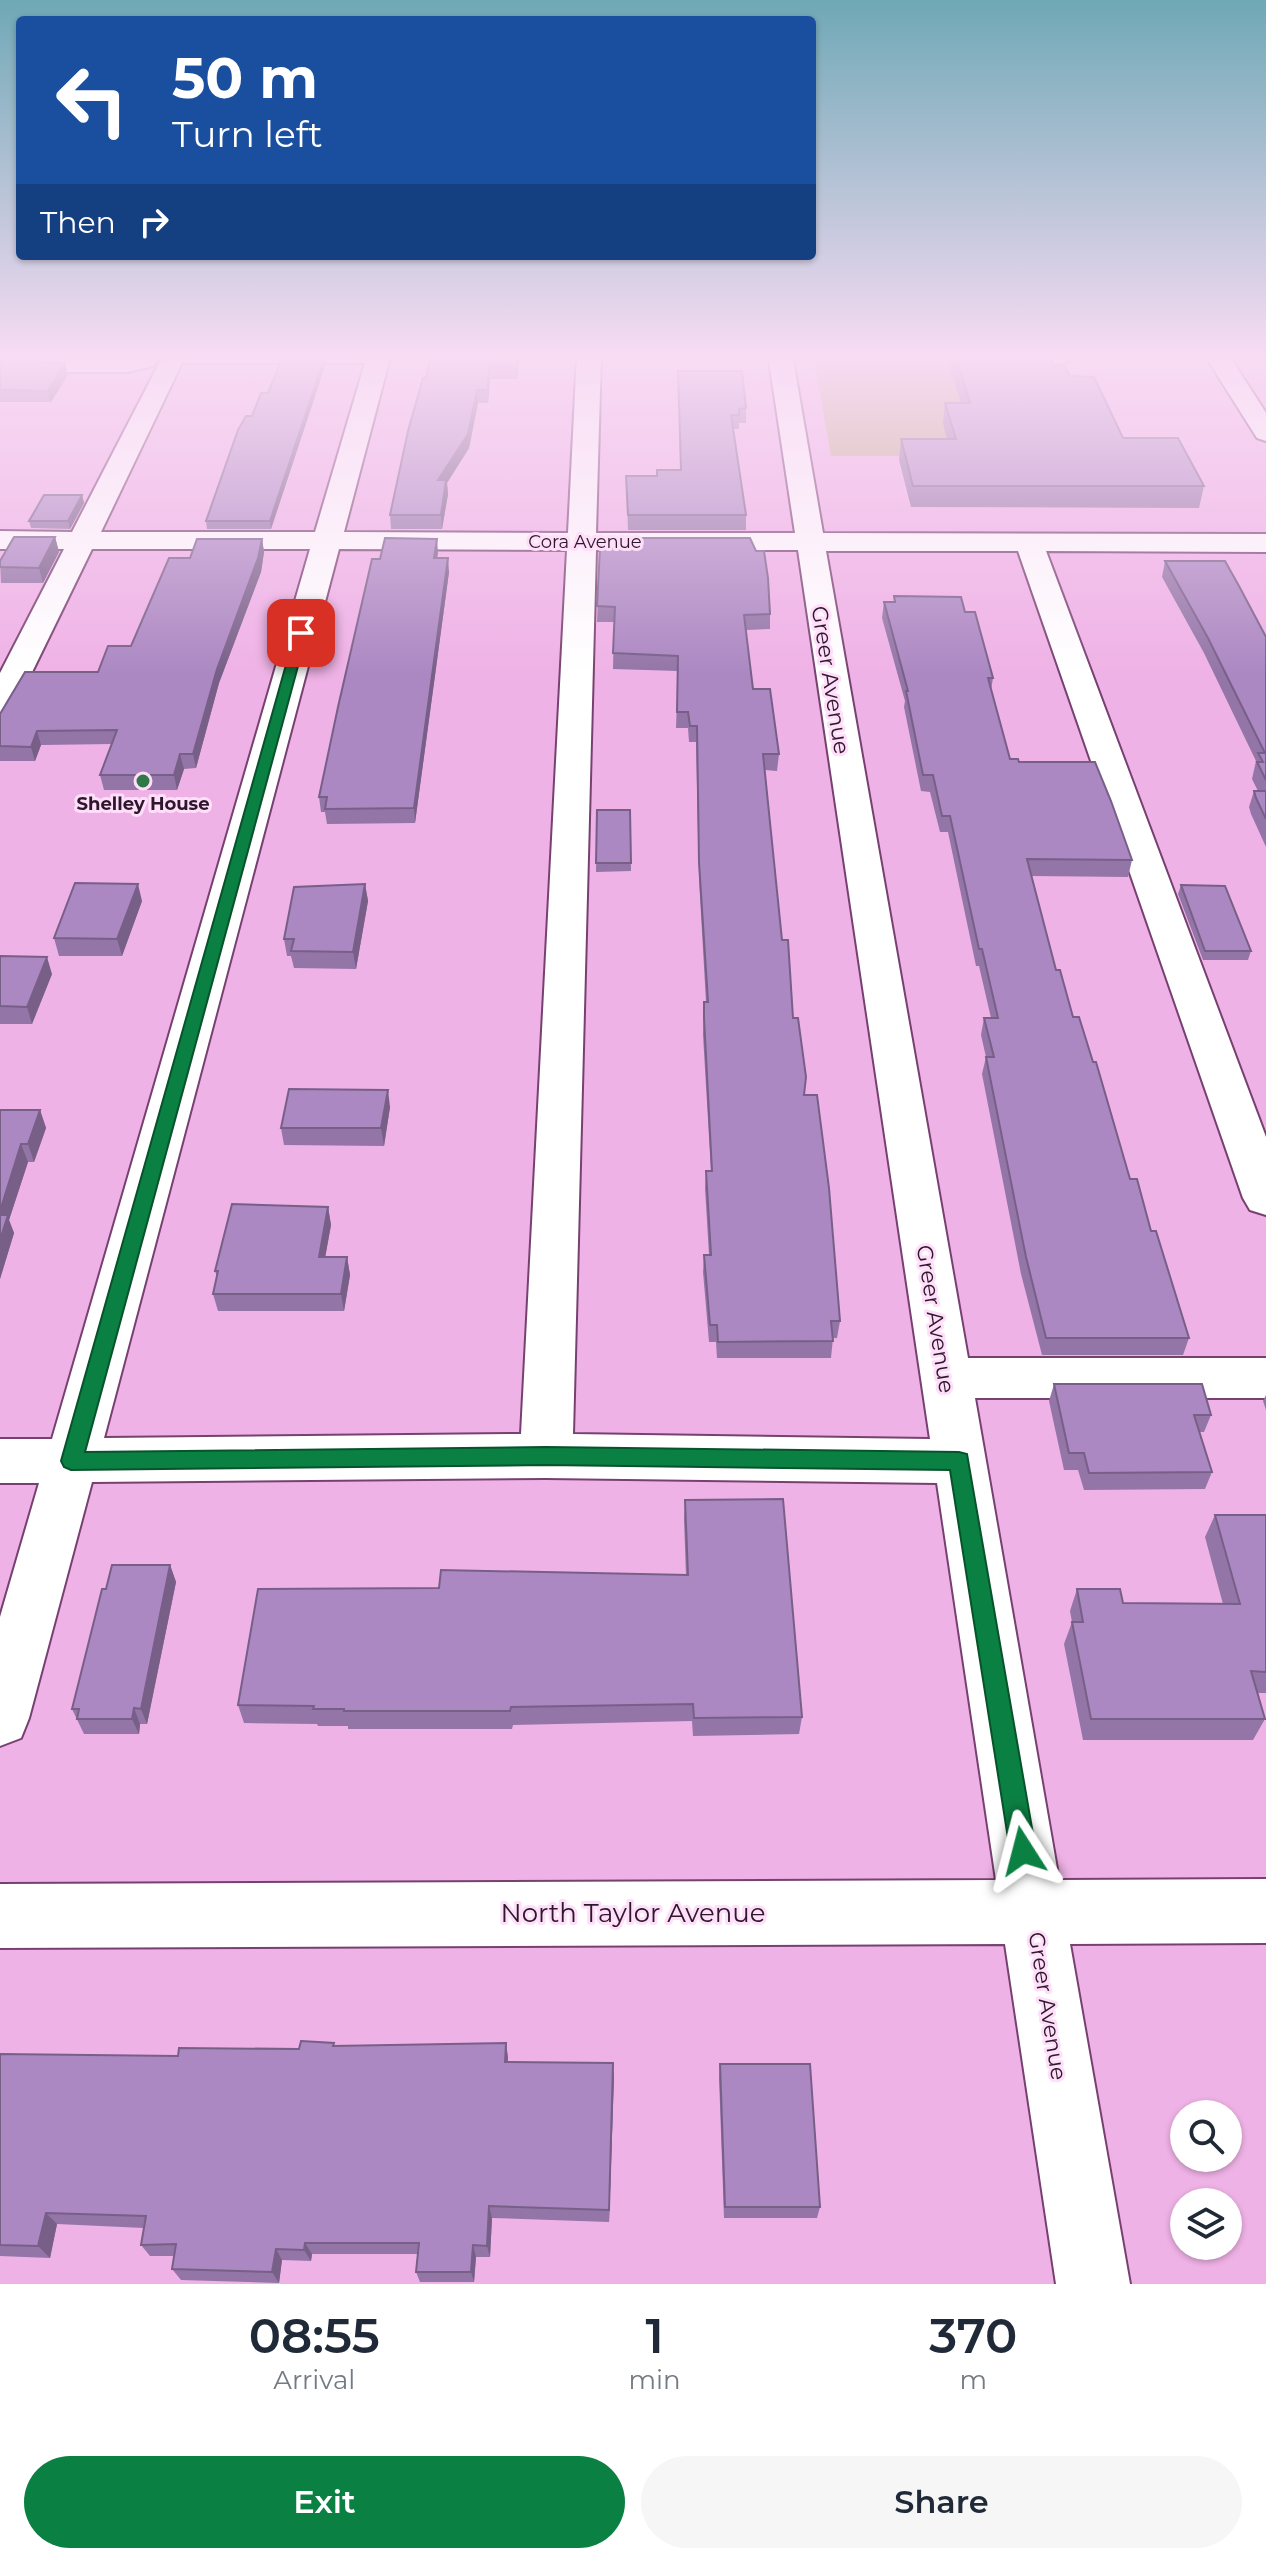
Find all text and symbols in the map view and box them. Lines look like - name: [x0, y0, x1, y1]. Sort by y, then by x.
- text: 50 m: [172, 44, 318, 112]
- icon: left: [40, 48, 144, 152]
- text: Turn left: [172, 112, 323, 156]
- icon: right: [132, 200, 176, 244]
- text: Then: [40, 204, 116, 241]
- street label: Cora Avenue: [528, 531, 642, 553]
- pin: [267, 599, 335, 667]
- street label: Greer Avenue: [805, 604, 856, 756]
- icon: arrive: [279, 611, 323, 655]
- marker: Shelley House: [134, 772, 152, 790]
- place label: Shelley House: [76, 793, 210, 815]
- street label: Greer Avenue: [910, 1243, 961, 1395]
- position arrow: [981, 1809, 1065, 1893]
- street label: North Taylor Avenue: [501, 1897, 765, 1929]
- street label: Greer Avenue: [1022, 1930, 1073, 2082]
- map controls: [1170, 2100, 1242, 2260]
- button: search: [1170, 2100, 1242, 2172]
- button: layers: [1170, 2188, 1242, 2260]
- text: 08:55: [249, 2307, 380, 2365]
- text: 1: [645, 2307, 664, 2365]
- text: 370: [929, 2307, 1017, 2365]
- text: Arrival: [273, 2364, 355, 2396]
- text: min: [628, 2364, 681, 2396]
- text: m: [960, 2364, 987, 2396]
- button: Exit: [24, 2456, 625, 2548]
- button: Share: [641, 2456, 1242, 2548]

